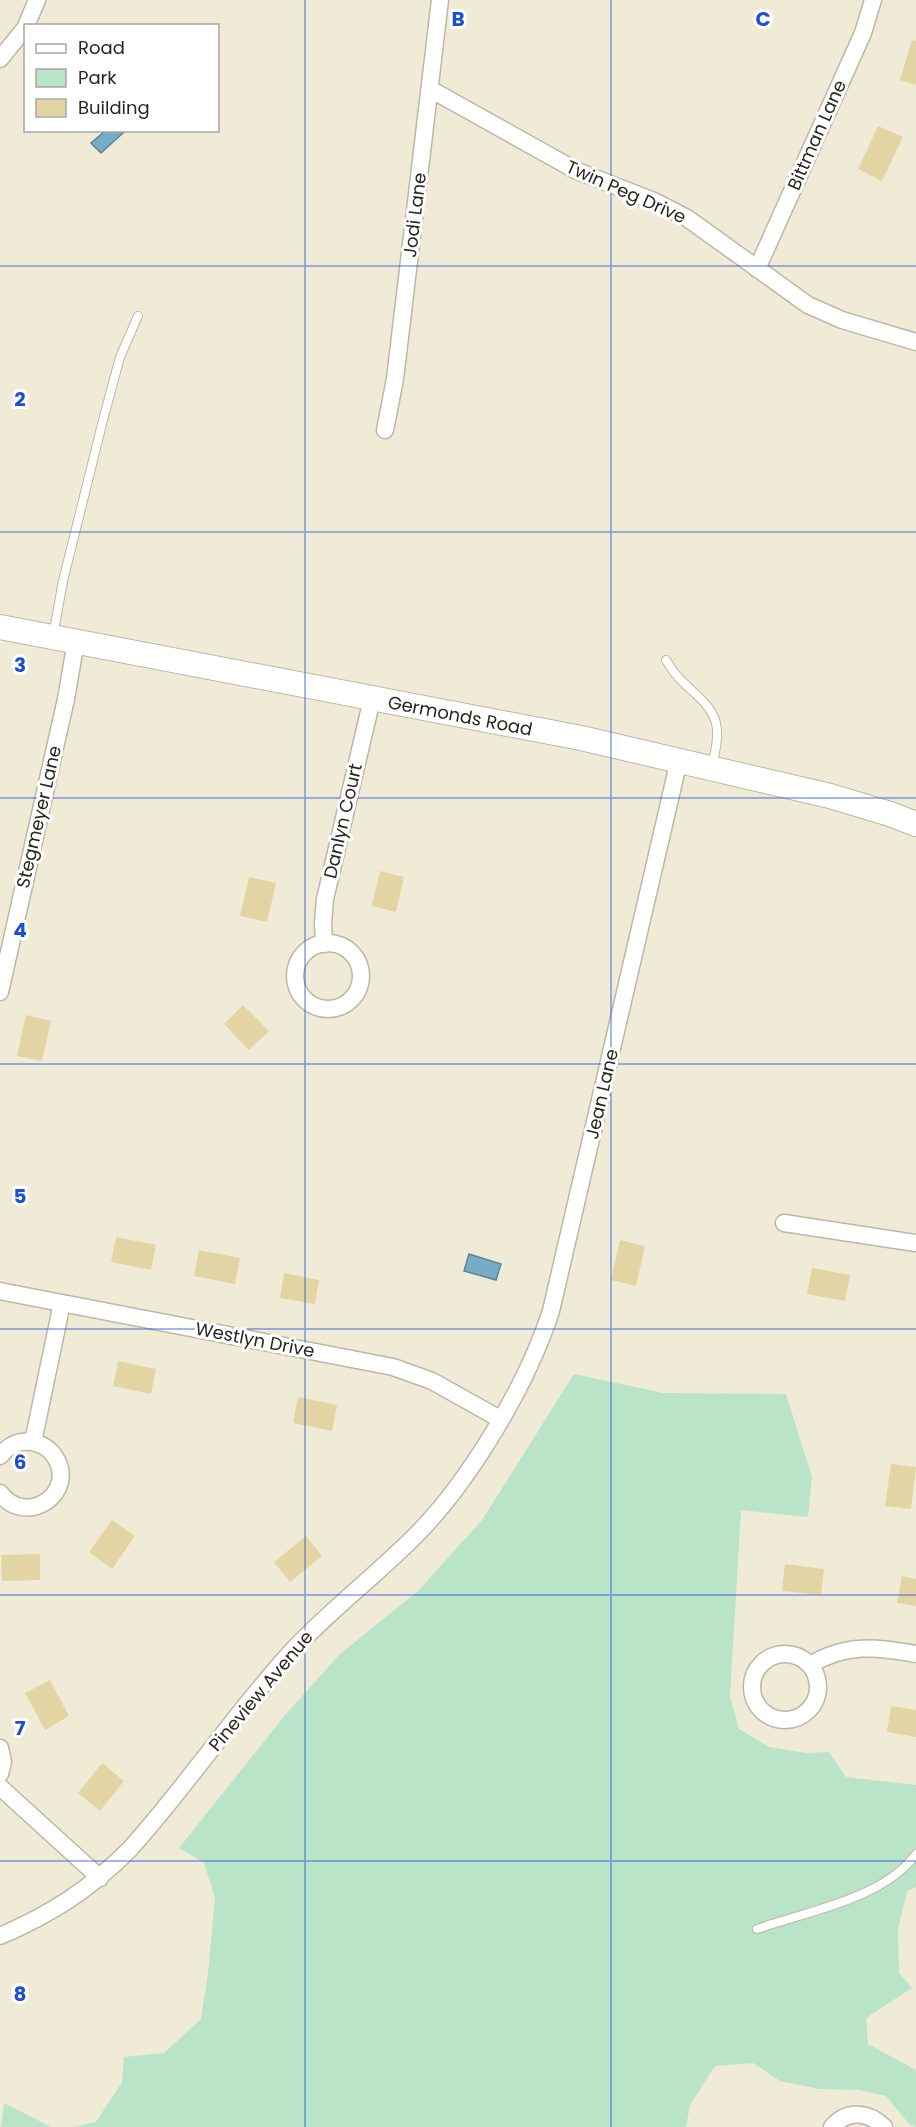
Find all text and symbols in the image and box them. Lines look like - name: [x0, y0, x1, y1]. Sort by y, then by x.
- text: B: [451, 5, 465, 33]
- text: C: [755, 5, 771, 33]
- legend: [24, 24, 219, 132]
- text: Road: [78, 35, 125, 60]
- text: Park: [78, 65, 117, 90]
- street label: Bittman Lane: [781, 76, 852, 194]
- text: Building: [78, 95, 150, 120]
- street label: Twin Peg Drive: [562, 154, 690, 229]
- street label: Jodi Lane: [397, 171, 432, 259]
- text: 2: [14, 385, 26, 413]
- text: 3: [14, 651, 26, 679]
- street label: Germonds Road: [386, 689, 534, 742]
- street label: Stegmeyer Lane: [10, 743, 67, 891]
- street label: Danlyn Court: [317, 761, 368, 881]
- text: 4: [13, 916, 27, 944]
- street label: Jean Lane: [579, 1046, 624, 1141]
- text: 5: [14, 1182, 27, 1210]
- street label: Westlyn Drive: [193, 1316, 317, 1363]
- text: 6: [14, 1448, 26, 1476]
- street label: Pineview Avenue: [203, 1625, 319, 1756]
- text: 7: [15, 1714, 26, 1742]
- text: 8: [14, 1980, 26, 2008]

